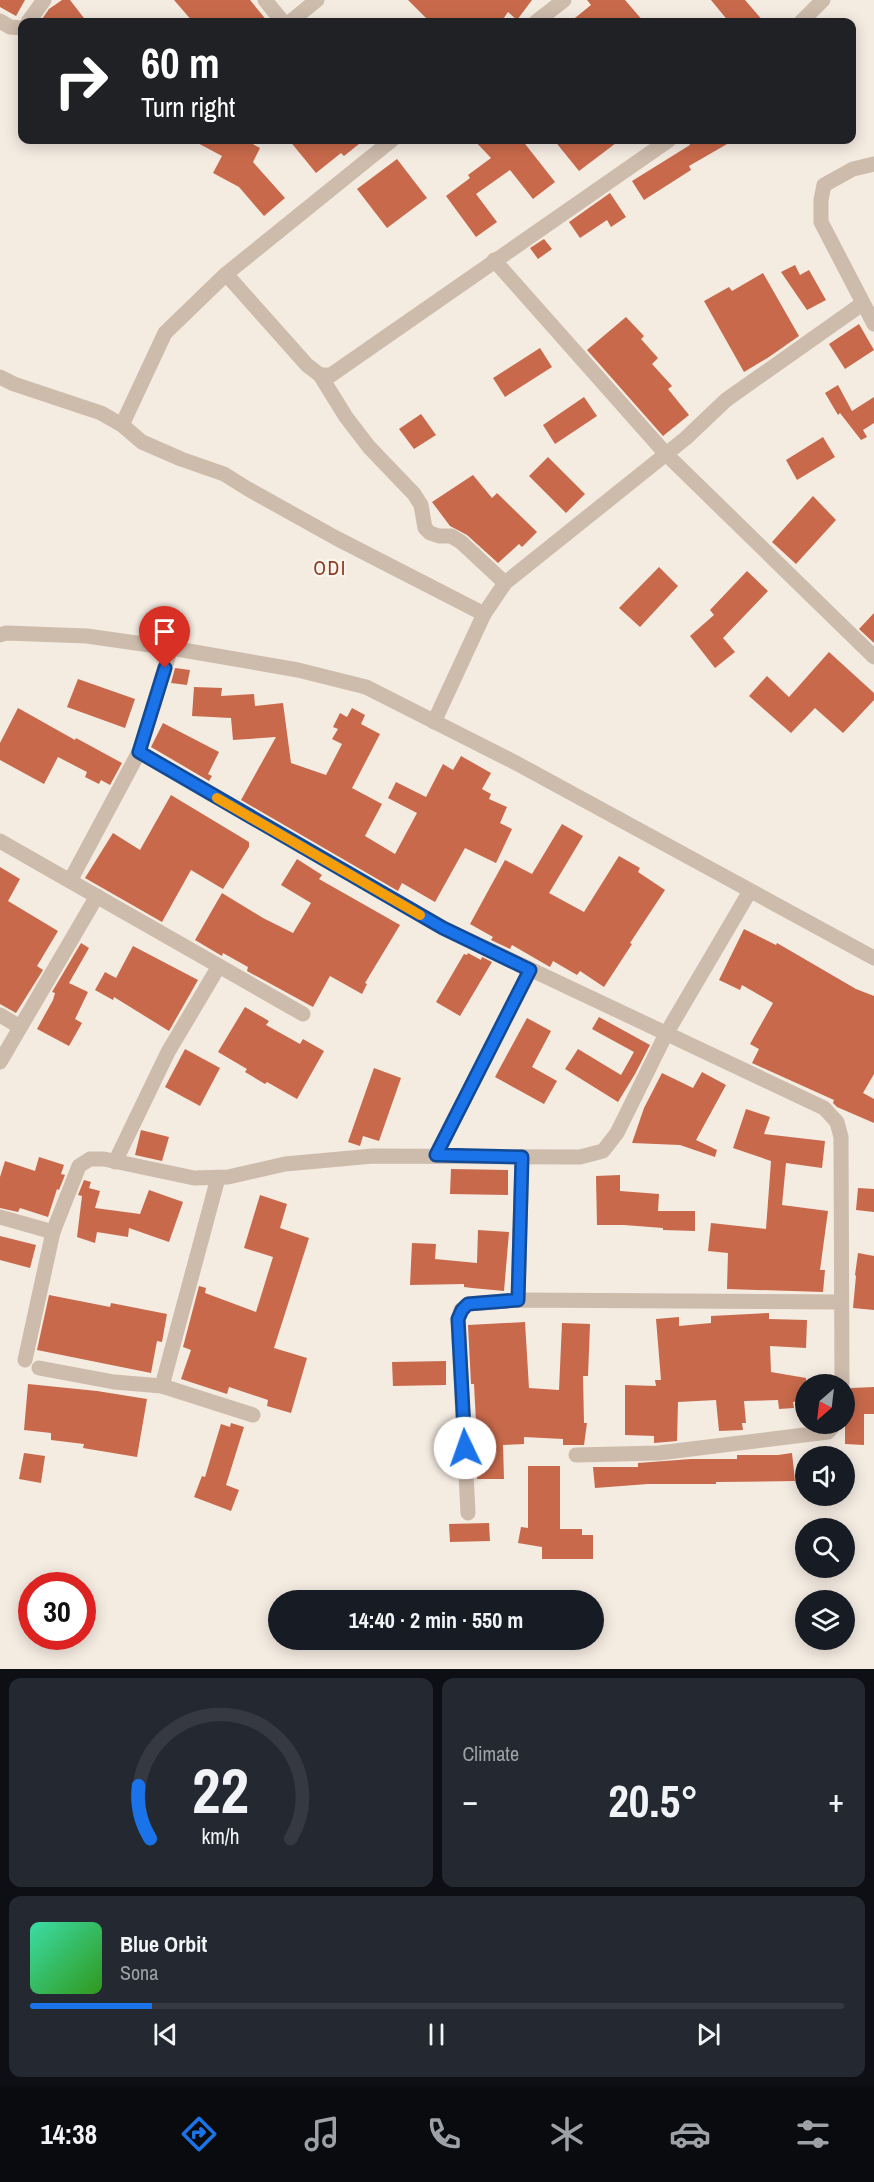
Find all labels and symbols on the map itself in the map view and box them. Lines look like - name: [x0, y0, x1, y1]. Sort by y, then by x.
- district label: ODI: [313, 554, 347, 581]
- pin: [139, 606, 190, 668]
- north arrow: [795, 1374, 855, 1434]
- position arrow: [433, 1416, 497, 1480]
- speed limit sign: 30: [18, 1572, 96, 1650]

